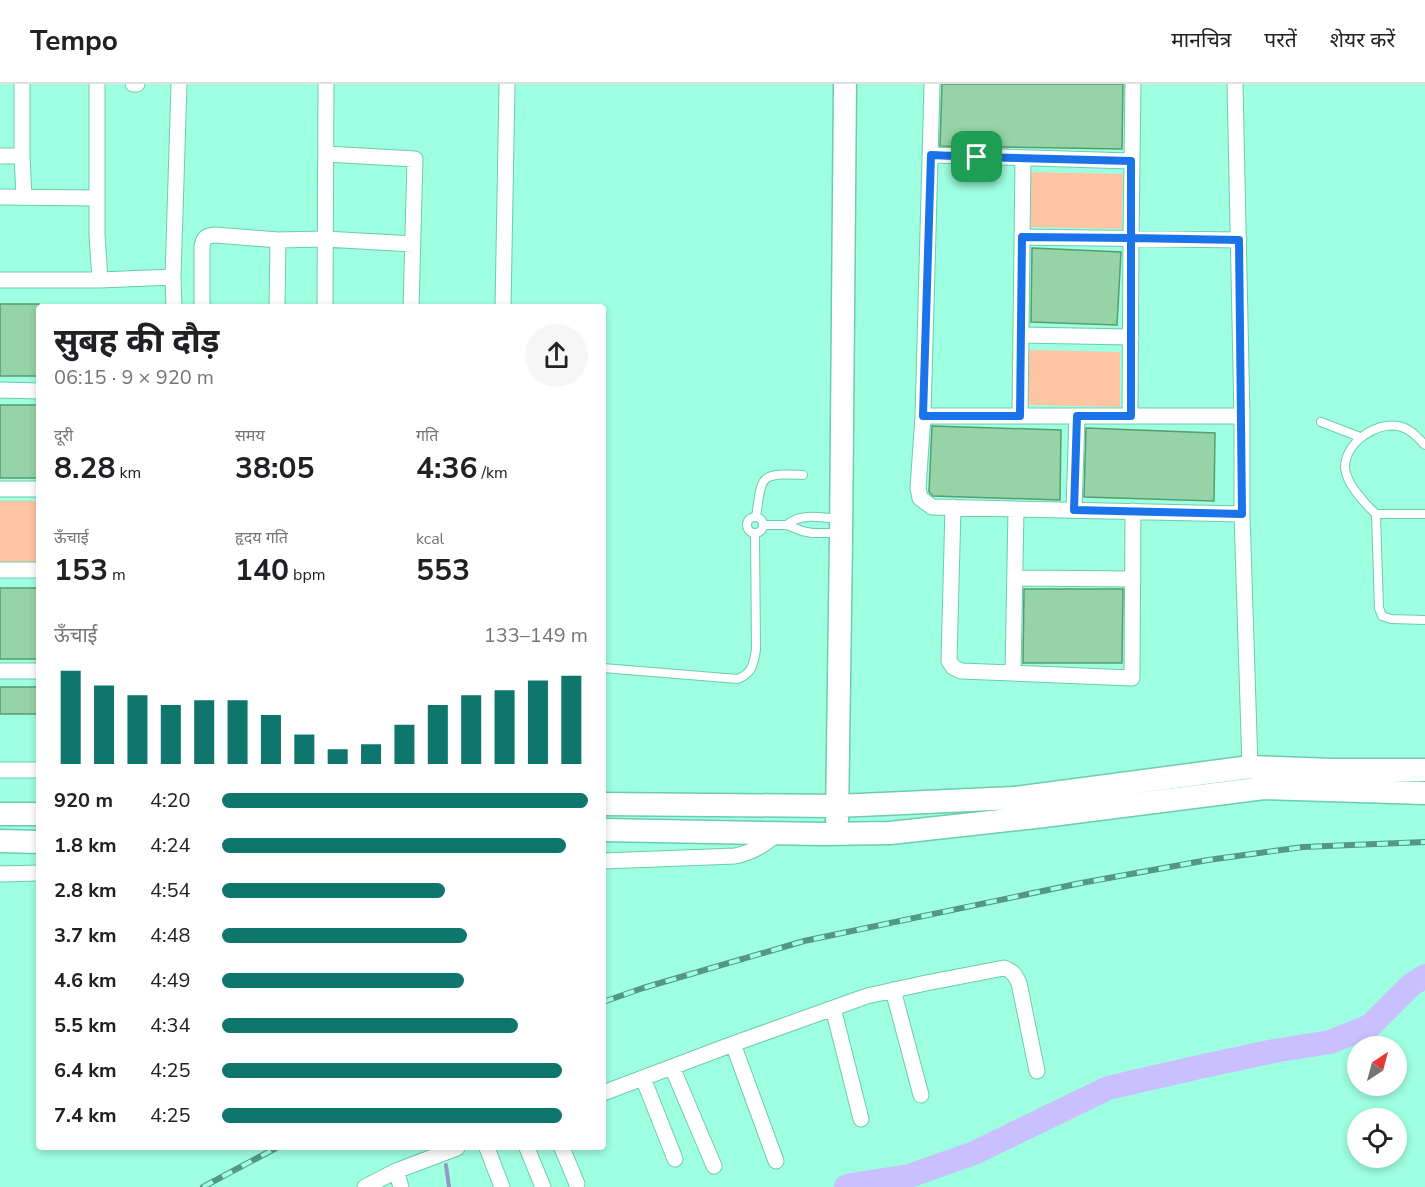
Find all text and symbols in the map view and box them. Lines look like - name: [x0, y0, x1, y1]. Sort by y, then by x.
- text: Tempo: [30, 22, 118, 60]
- text: मानचित्र: [1171, 26, 1231, 54]
- text: परतें: [1264, 26, 1297, 54]
- text: शेयर करें: [1330, 26, 1395, 54]
- pin: [951, 131, 1002, 182]
- icon: arrive: [960, 140, 993, 173]
- text: सुबह की दौड़: [54, 319, 219, 364]
- button: share: [525, 324, 588, 387]
- text: 06:15 · 9 × 920 m: [54, 364, 214, 391]
- text: दूरी: [54, 425, 73, 447]
- text: समय: [235, 425, 265, 447]
- text: गति: [416, 425, 438, 447]
- text: 8.28: [54, 448, 115, 489]
- text: 38:05: [235, 448, 314, 489]
- text: 4:36: [416, 448, 477, 489]
- text: km: [115, 462, 141, 484]
- text: /km: [477, 462, 508, 484]
- text: ऊँचाई: [54, 527, 89, 549]
- text: हृदय गति: [235, 527, 288, 549]
- text: kcal: [416, 528, 444, 550]
- text: 153: [54, 550, 108, 591]
- text: 140: [235, 550, 289, 591]
- text: 553: [416, 550, 470, 591]
- text: m: [108, 564, 126, 586]
- text: bpm: [289, 564, 325, 586]
- text: ऊँचाई: [54, 622, 97, 649]
- text: 133–149 m: [484, 622, 588, 649]
- text: 920 m: [54, 787, 113, 814]
- text: 4:20: [150, 787, 191, 814]
- text: 1.8 km: [54, 832, 117, 859]
- text: 4:24: [150, 832, 191, 859]
- text: 2.8 km: [54, 877, 117, 904]
- text: 4:54: [150, 877, 191, 904]
- text: 3.7 km: [54, 922, 117, 949]
- text: 4:48: [150, 922, 191, 949]
- text: 4.6 km: [54, 967, 117, 994]
- text: 4:49: [150, 967, 191, 994]
- text: 5.5 km: [54, 1012, 117, 1039]
- text: 4:34: [150, 1012, 191, 1039]
- north arrow: [1347, 1036, 1407, 1096]
- map controls: [1347, 1036, 1407, 1168]
- text: 6.4 km: [54, 1057, 117, 1084]
- text: 4:25: [150, 1057, 191, 1084]
- text: 7.4 km: [54, 1102, 117, 1129]
- text: 4:25: [150, 1102, 191, 1129]
- button: locate: [1347, 1108, 1407, 1168]

